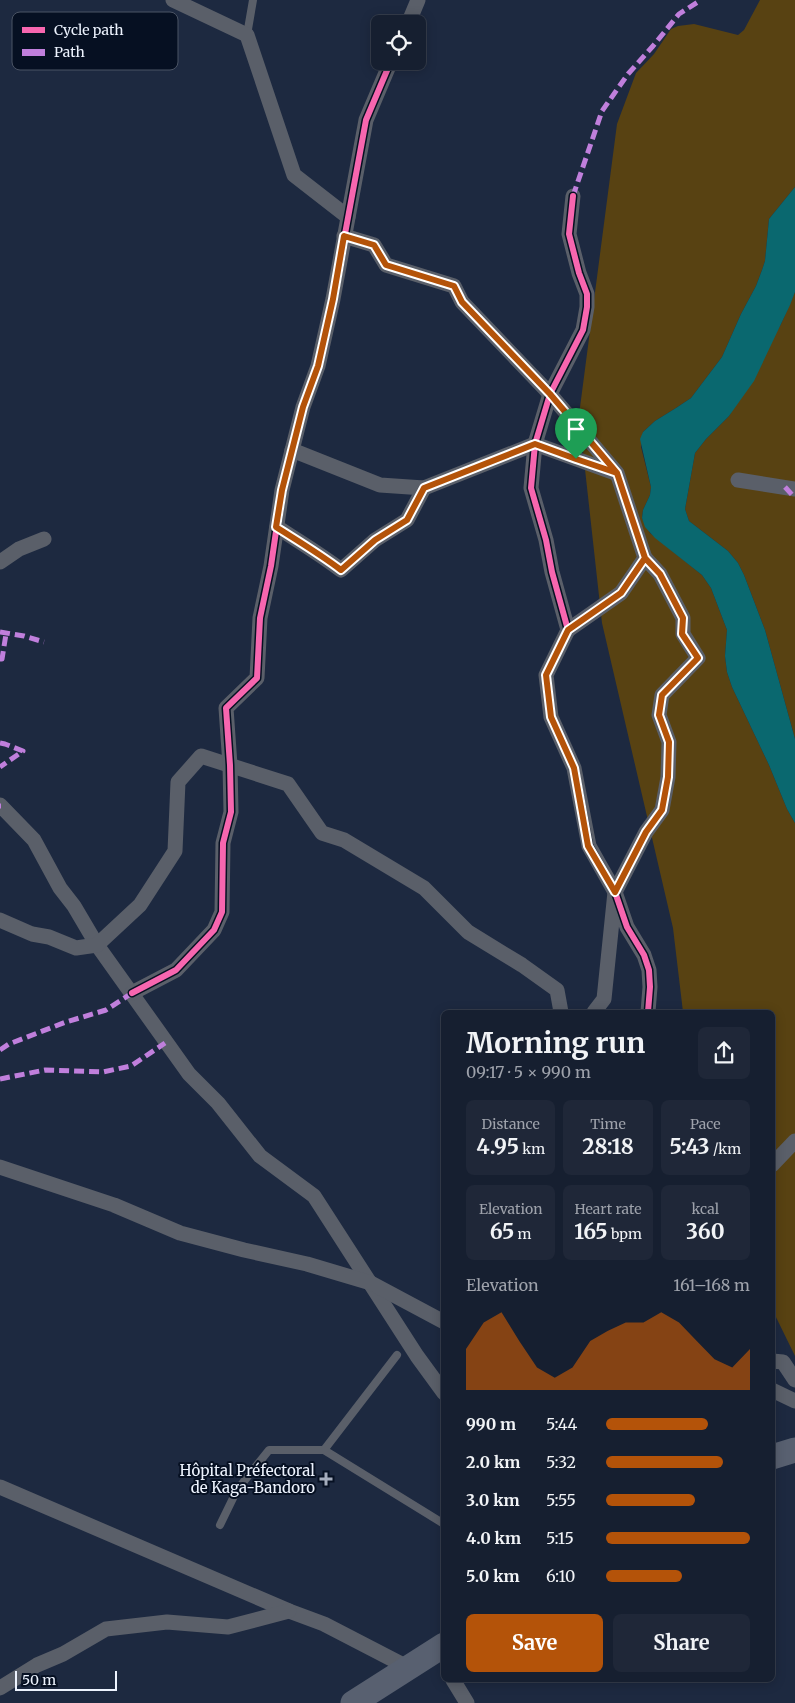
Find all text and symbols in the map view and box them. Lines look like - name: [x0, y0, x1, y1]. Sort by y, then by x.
- legend: [12, 12, 178, 70]
- map controls: [371, 15, 426, 70]
- button: locate: [371, 15, 426, 70]
- text: Cycle path: [54, 21, 124, 39]
- text: Path: [54, 43, 85, 61]
- pin: [555, 408, 597, 459]
- icon: arrive: [562, 415, 590, 443]
- text: Morning run: [466, 1025, 645, 1061]
- button: share: [698, 1027, 750, 1079]
- text: 09:17 · 5 × 990 m: [466, 1062, 591, 1082]
- text: Distance: [481, 1115, 540, 1133]
- text: Time: [590, 1115, 626, 1133]
- text: Pace: [690, 1115, 721, 1133]
- text: 4.95: [476, 1133, 519, 1160]
- text: 28:18: [582, 1133, 634, 1160]
- text: 5:43: [670, 1133, 710, 1160]
- text: km: [519, 1140, 545, 1158]
- text: /km: [710, 1140, 741, 1158]
- text: Elevation: [479, 1200, 542, 1218]
- text: Heart rate: [574, 1200, 641, 1218]
- text: kcal: [692, 1200, 719, 1218]
- text: 65: [490, 1218, 514, 1245]
- text: 165: [574, 1218, 608, 1245]
- text: 360: [686, 1218, 725, 1245]
- text: m: [514, 1225, 532, 1243]
- text: bpm: [608, 1225, 642, 1243]
- text: Elevation: [466, 1275, 539, 1295]
- text: 161–168 m: [673, 1275, 750, 1295]
- text: 990 m: [466, 1414, 516, 1434]
- text: 5:44: [546, 1414, 577, 1434]
- text: 2.0 km: [466, 1452, 520, 1472]
- text: 5:32: [546, 1452, 576, 1472]
- place label: Hôpital Préfectoral de Kaga-Bandoro: [180, 1461, 315, 1497]
- marker: Hôpital Préfectoral de Kaga-Bandoro: [319, 1472, 333, 1486]
- text: 3.0 km: [466, 1490, 520, 1510]
- text: 5:55: [546, 1490, 576, 1510]
- text: 4.0 km: [466, 1528, 521, 1548]
- text: 5:15: [546, 1528, 574, 1548]
- text: 5.0 km: [466, 1566, 520, 1586]
- text: 6:10: [546, 1566, 575, 1586]
- button: Save: [466, 1614, 603, 1672]
- button: Share: [613, 1614, 750, 1672]
- scale bar: [15, 1668, 118, 1691]
- text: 50 m: [22, 1671, 56, 1689]

